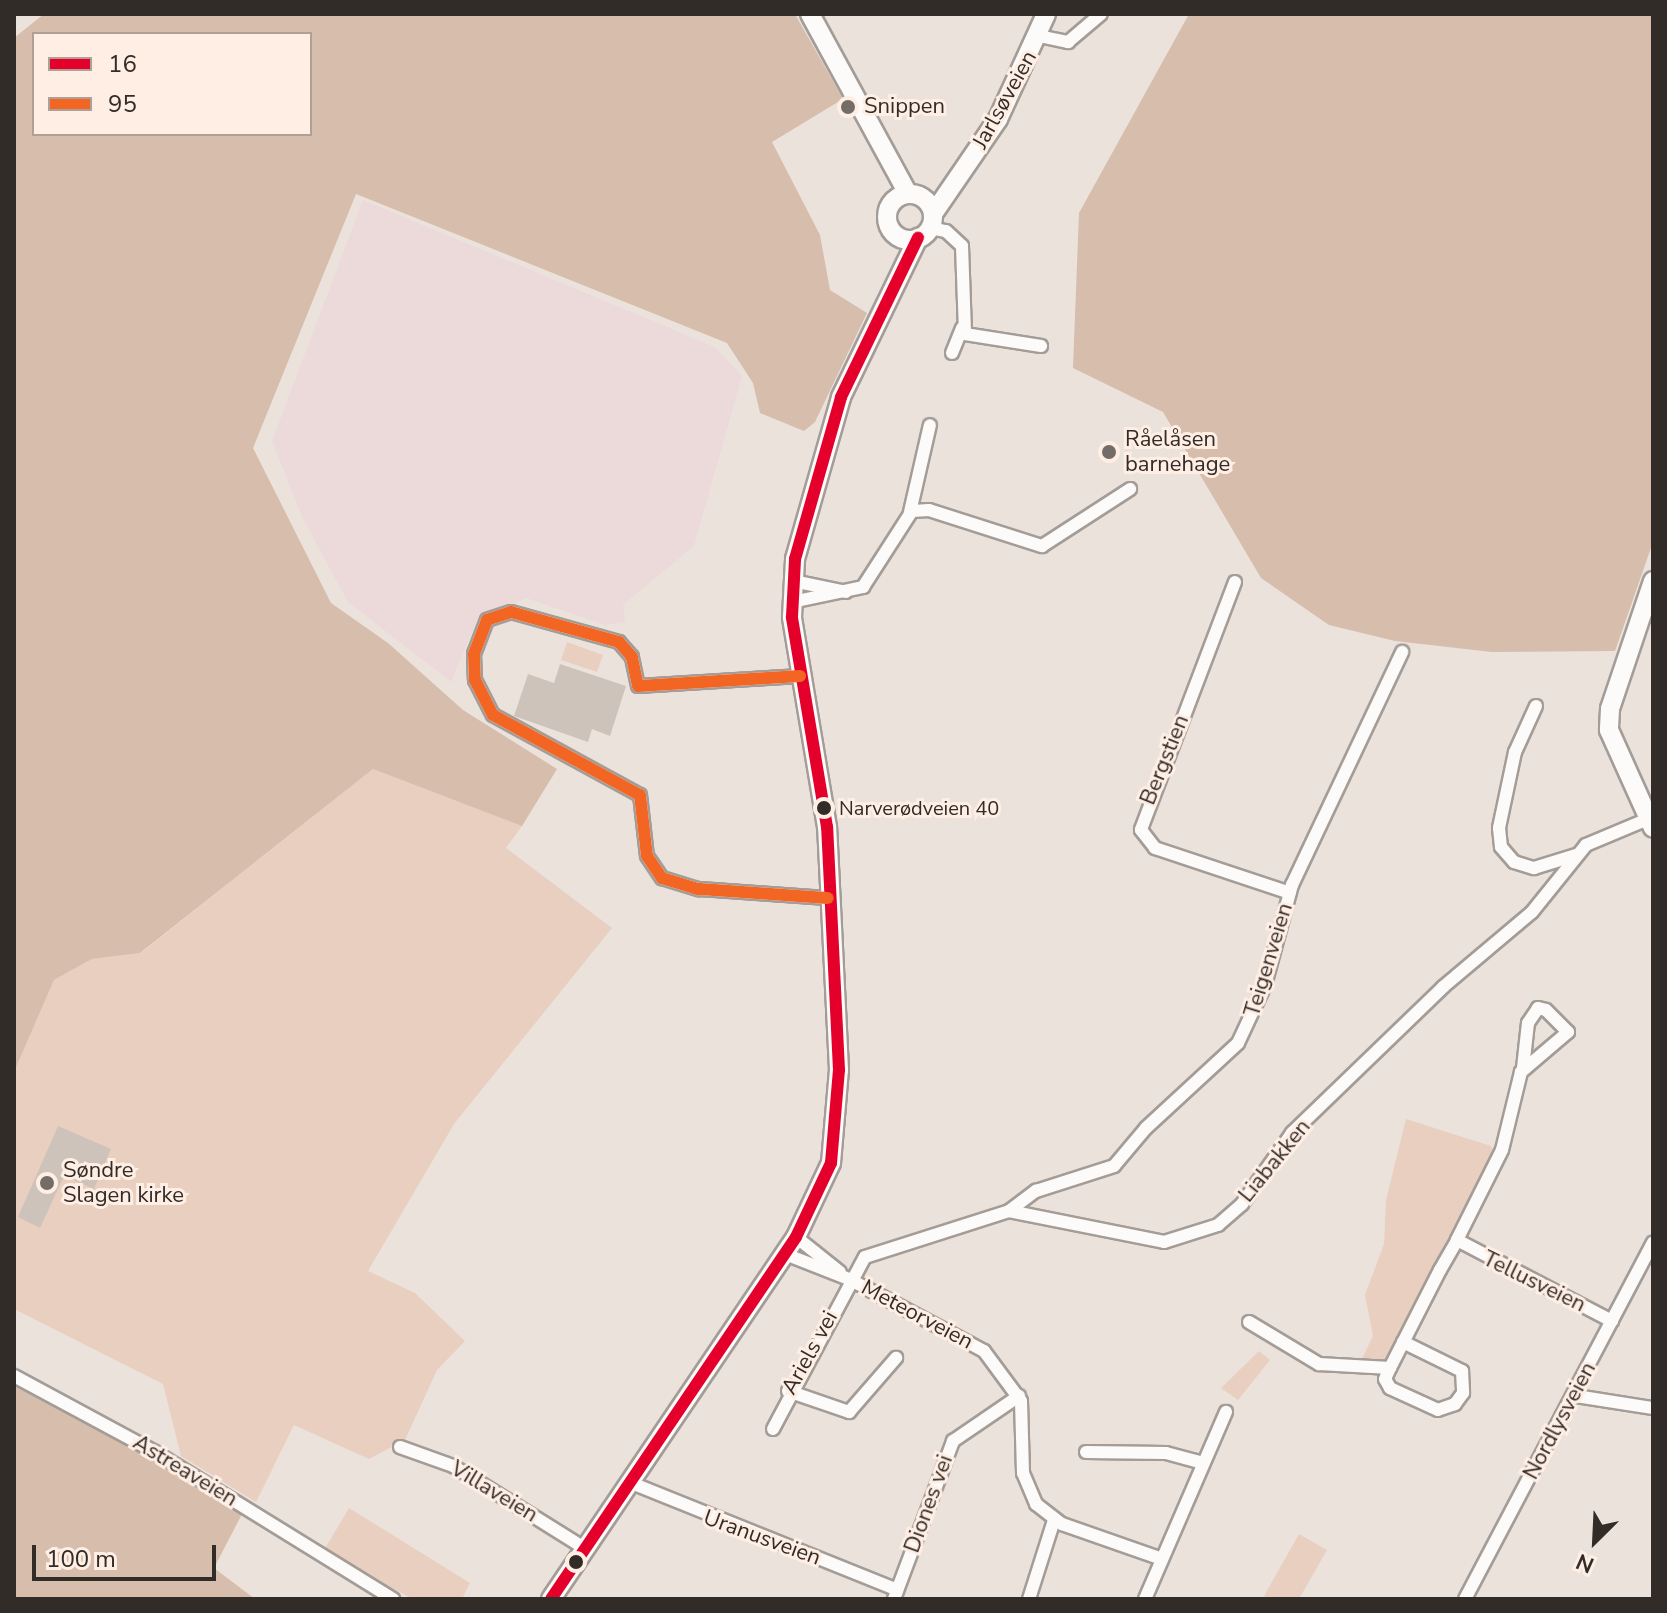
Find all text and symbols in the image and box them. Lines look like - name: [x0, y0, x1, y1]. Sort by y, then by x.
- legend: [32, 32, 312, 136]
- street label: Jarlsøveien: [967, 46, 1043, 154]
- text: 16: [108, 48, 137, 80]
- text: 95: [108, 88, 137, 120]
- place label: Snippen: [864, 94, 945, 120]
- marker: Snippen: [839, 98, 857, 116]
- place label: Råelåsen barnehage: [1125, 426, 1230, 478]
- marker: Råelåsen barnehage: [1100, 443, 1118, 461]
- street label: Bergstien: [1135, 711, 1195, 809]
- place label: Narverødveien 40: [839, 796, 999, 820]
- marker: Narverødveien 40: [816, 800, 832, 816]
- street label: Teigenveien: [1239, 900, 1299, 1020]
- street label: Liabakken: [1234, 1114, 1316, 1208]
- place label: Søndre Slagen kirke: [63, 1157, 184, 1208]
- marker: Søndre Slagen kirke: [38, 1174, 56, 1192]
- street label: Tellusveien: [1478, 1246, 1590, 1318]
- street label: Meteorveien: [857, 1275, 977, 1355]
- street label: Ariels vei: [776, 1307, 844, 1399]
- street label: Nordlysveien: [1518, 1358, 1602, 1484]
- street label: Astreaveien: [128, 1429, 242, 1513]
- street label: Diones vei: [899, 1452, 959, 1556]
- street label: Villaveien: [446, 1456, 542, 1528]
- north arrow: [1555, 1501, 1635, 1581]
- street label: Uranusveien: [700, 1505, 824, 1571]
- scale bar: [36, 1529, 220, 1579]
- text: 100 m: [46, 1543, 116, 1575]
- text: N: [1572, 1546, 1599, 1580]
- unlabelled marker: [568, 1554, 584, 1570]

